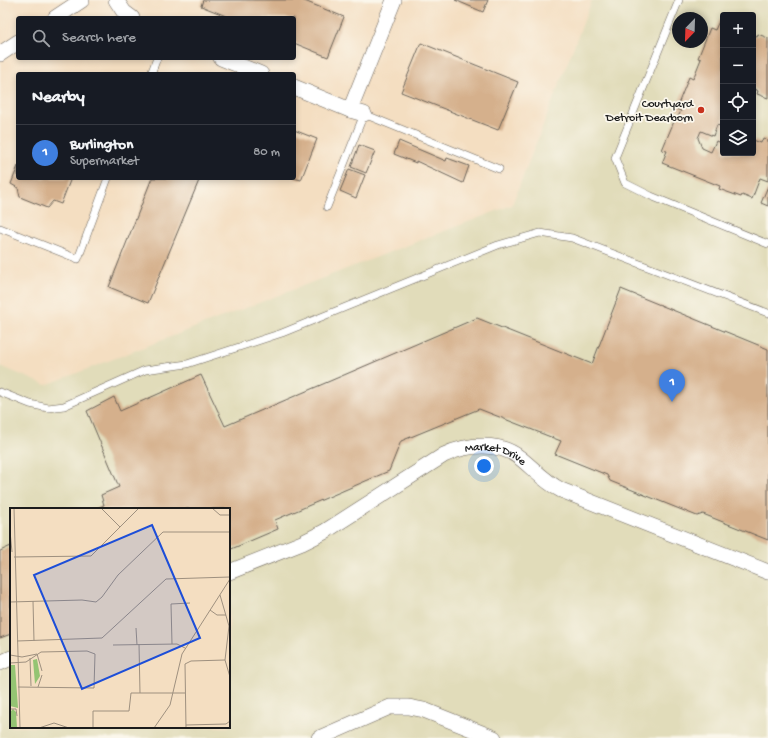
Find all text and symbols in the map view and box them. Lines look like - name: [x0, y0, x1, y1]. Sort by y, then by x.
- north arrow: [672, 12, 708, 48]
- map controls: [720, 12, 756, 156]
- button: +: [720, 12, 756, 48]
- search box: [16, 16, 296, 60]
- icon: search: [30, 27, 52, 49]
- text: Search here: [62, 29, 136, 47]
- button: −: [720, 48, 756, 84]
- button: locate: [720, 84, 756, 120]
- text: Nearby: [32, 88, 85, 108]
- place label: Courtyard Detroit Dearborn: [605, 98, 694, 126]
- marker: Courtyard Detroit Dearborn: [696, 105, 706, 115]
- button: layers: [720, 120, 756, 156]
- text: Burlington: [70, 136, 133, 154]
- text: 1: [42, 145, 48, 160]
- text: 80 m: [253, 145, 280, 160]
- text: Supermarket: [70, 154, 139, 169]
- pin: 1: [659, 369, 685, 402]
- street label: Market Drive: [464, 441, 529, 470]
- your location: [474, 456, 494, 476]
- inset map: [10, 508, 230, 728]

